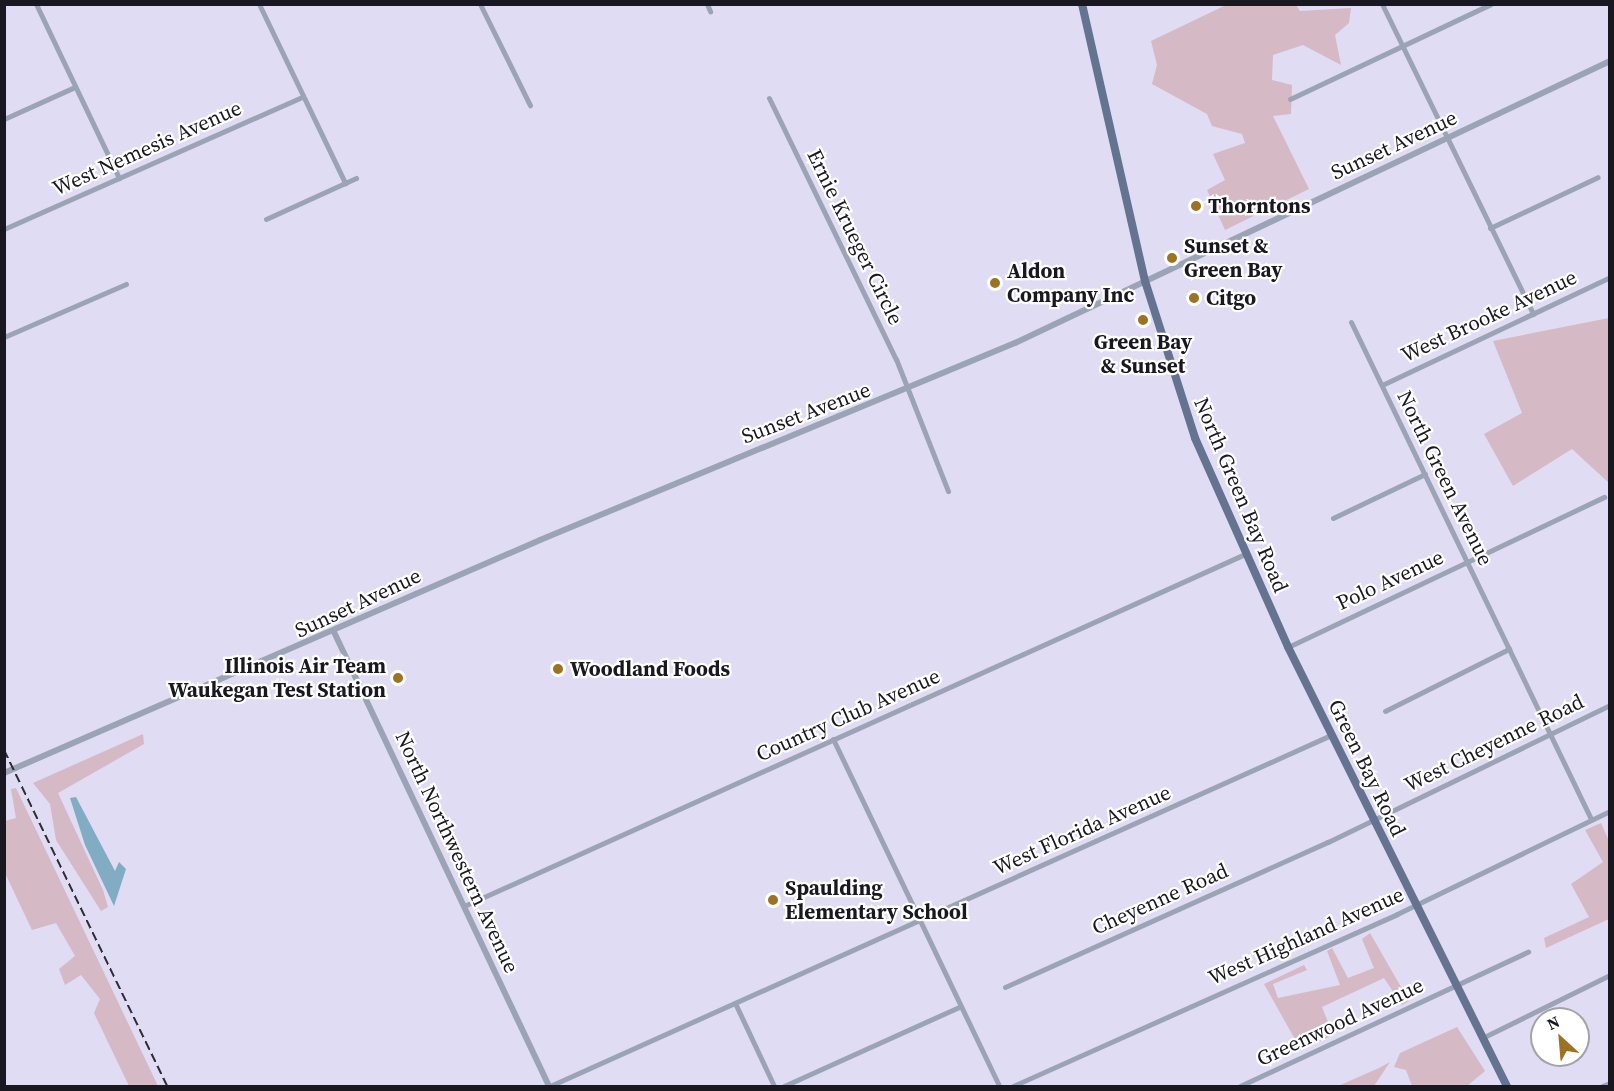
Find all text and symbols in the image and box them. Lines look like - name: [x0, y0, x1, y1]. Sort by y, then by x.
- street label: West Nemesis Avenue: [49, 95, 245, 201]
- street label: Sunset Avenue: [1327, 105, 1461, 185]
- street label: Ernie Krueger Circle: [802, 145, 908, 329]
- place label: Thorntons: [1208, 193, 1311, 219]
- marker: Thorntons: [1189, 199, 1203, 213]
- place label: Sunset & Green Bay: [1184, 233, 1283, 283]
- marker: Sunset & Green Bay: [1165, 251, 1179, 265]
- place label: Aldon Company Inc: [1007, 258, 1134, 308]
- street label: West Brooke Avenue: [1397, 264, 1581, 368]
- marker: Aldon Company Inc: [988, 276, 1002, 290]
- place label: Citgo: [1206, 285, 1256, 311]
- marker: Citgo: [1187, 291, 1201, 305]
- marker: Green Bay & Sunset: [1136, 313, 1150, 327]
- place label: Green Bay & Sunset: [1094, 329, 1192, 379]
- street label: Sunset Avenue: [738, 377, 874, 449]
- street label: North Green Avenue: [1392, 387, 1498, 569]
- street label: North Green Bay Road: [1189, 394, 1293, 596]
- street label: Polo Avenue: [1333, 544, 1447, 616]
- street label: Sunset Avenue: [291, 563, 425, 643]
- place label: Illinois Air Team Waukegan Test Station: [168, 653, 386, 703]
- place label: Woodland Foods: [570, 656, 730, 682]
- marker: Woodland Foods: [551, 662, 565, 676]
- street label: Country Club Avenue: [752, 663, 944, 767]
- marker: Illinois Air Team Waukegan Test Station: [391, 671, 405, 685]
- street label: West Cheyenne Road: [1400, 689, 1588, 797]
- street label: Green Bay Road: [1323, 696, 1411, 840]
- street label: North Northwestern Avenue: [390, 727, 524, 977]
- street label: West Florida Avenue: [989, 780, 1175, 880]
- street label: Cheyenne Road: [1088, 858, 1232, 940]
- place label: Spaulding Elementary School: [785, 875, 968, 925]
- street label: West Highland Avenue: [1204, 881, 1408, 991]
- marker: Spaulding Elementary School: [766, 893, 780, 907]
- street label: Greenwood Avenue: [1253, 972, 1427, 1072]
- north arrow: [1530, 1007, 1590, 1067]
- text: N: [1543, 1010, 1563, 1035]

